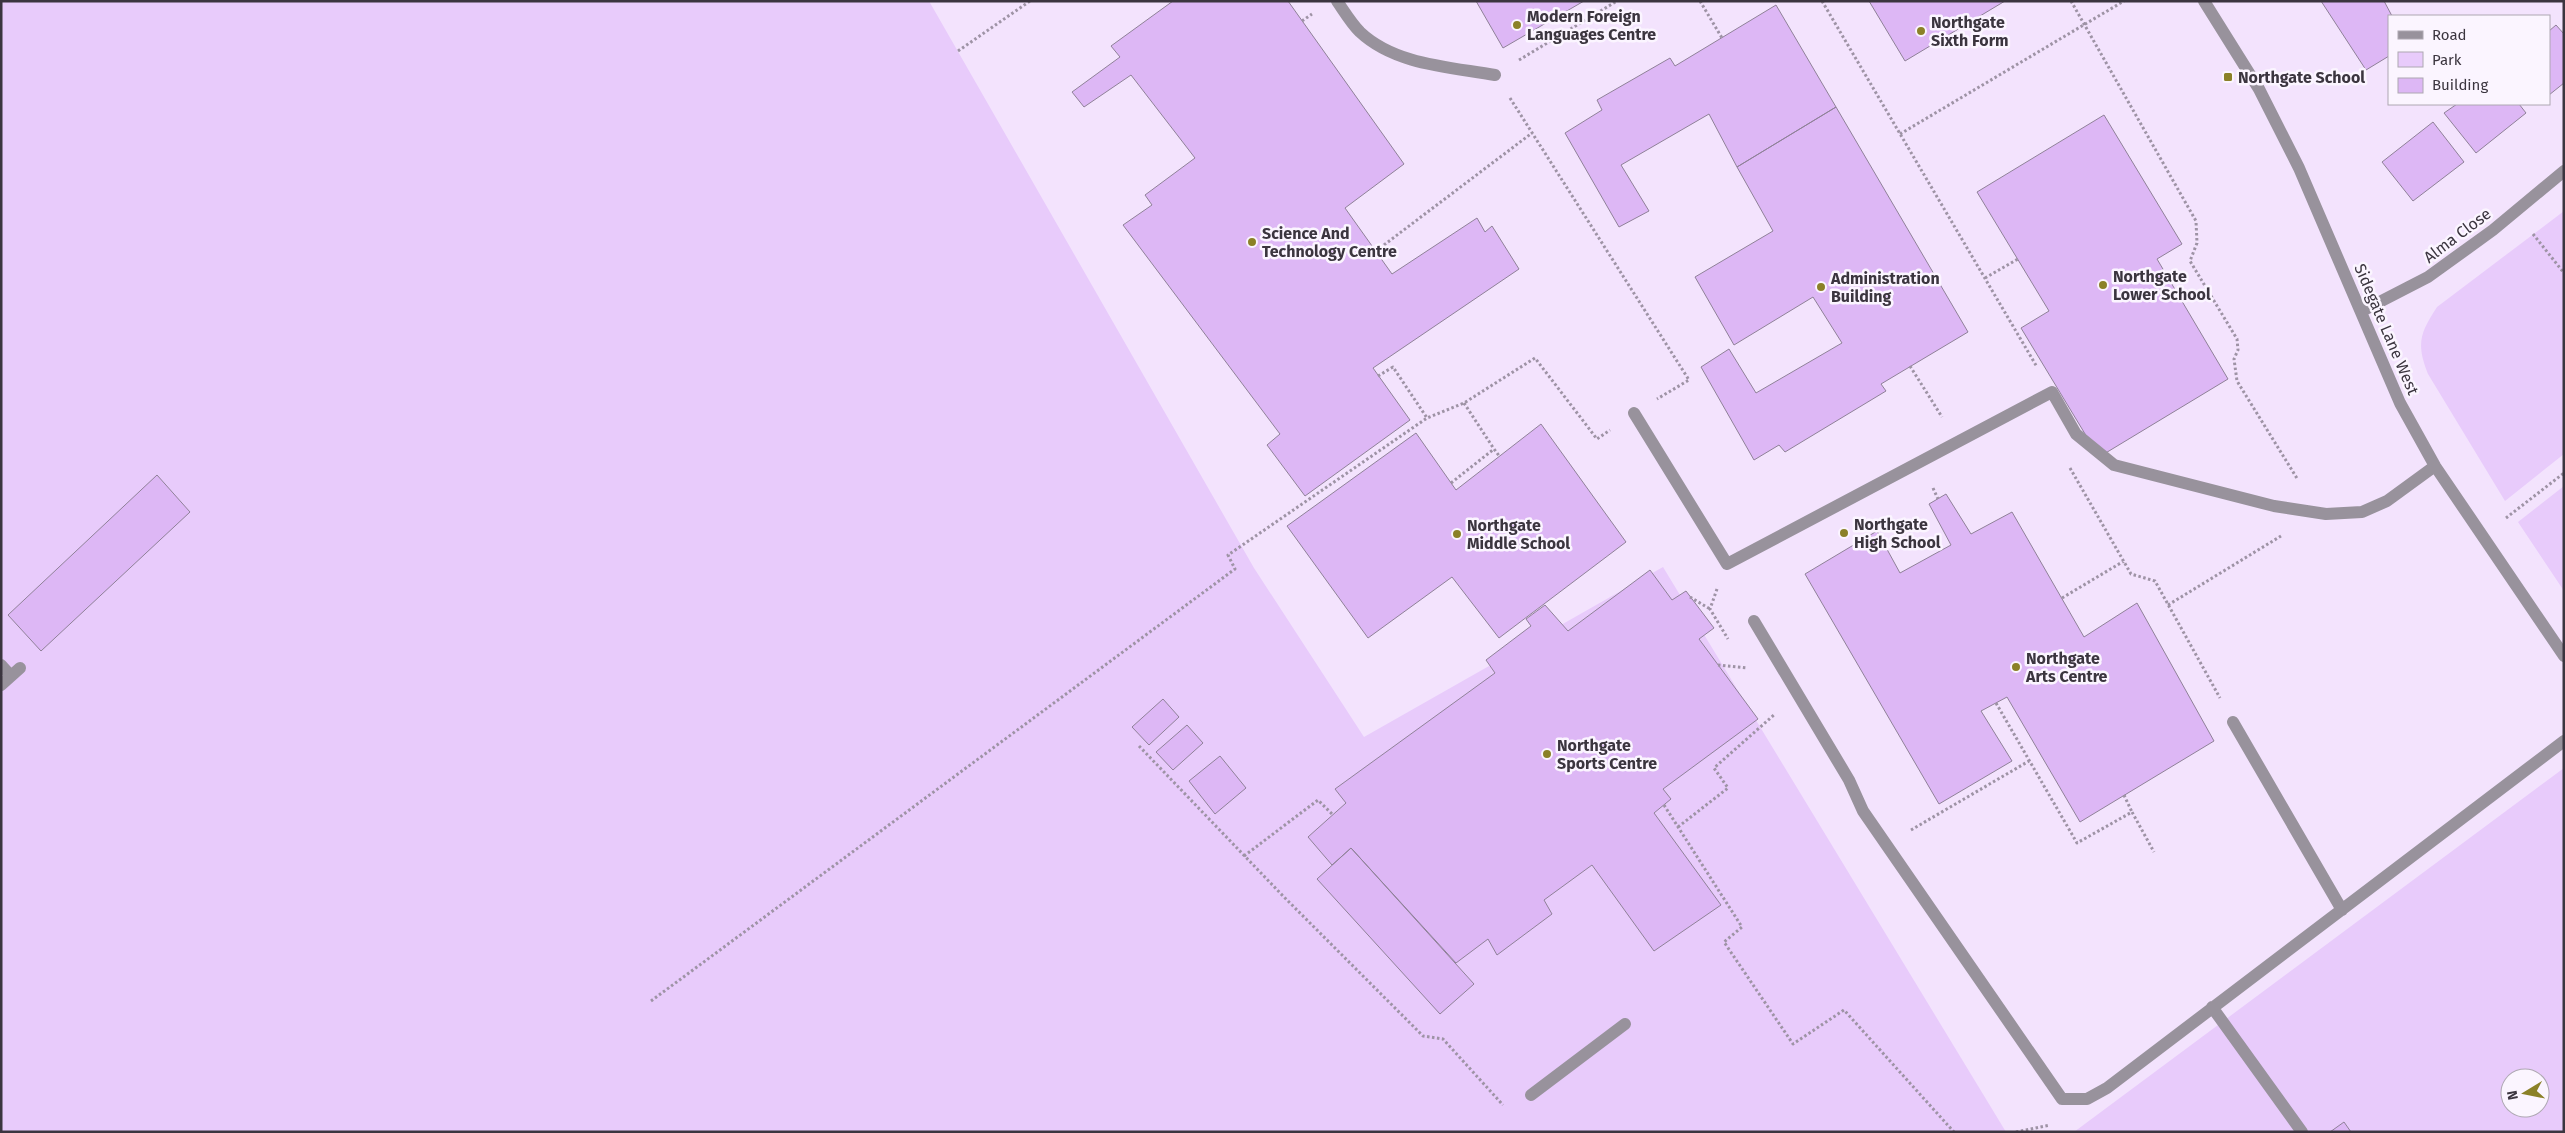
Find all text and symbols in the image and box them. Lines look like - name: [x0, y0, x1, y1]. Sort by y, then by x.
- place label: Modern Foreign Languages Centre: [1527, 7, 1656, 44]
- place label: Northgate Sixth Form: [1931, 13, 2009, 50]
- legend: [2388, 15, 2550, 105]
- marker: Modern Foreign Languages Centre: [1511, 19, 1523, 31]
- marker: Northgate Sixth Form: [1915, 25, 1927, 37]
- text: Road: [2432, 26, 2467, 44]
- text: Park: [2432, 51, 2462, 69]
- place label: Northgate School: [2238, 68, 2365, 87]
- marker: Northgate School: [2222, 71, 2234, 83]
- text: Building: [2432, 76, 2488, 94]
- street label: Alma Close: [2420, 204, 2495, 267]
- place label: Science And Technology Centre: [1262, 224, 1397, 261]
- marker: Science And Technology Centre: [1246, 236, 1258, 248]
- street label: Sidegate Lane West: [2350, 261, 2423, 398]
- place label: Northgate Lower School: [2113, 267, 2211, 304]
- place label: Administration Building: [1830, 269, 1940, 306]
- marker: Northgate Lower School: [2097, 279, 2109, 291]
- marker: Administration Building: [1815, 281, 1827, 293]
- place label: Northgate High School: [1854, 515, 1941, 552]
- place label: Northgate Middle School: [1467, 516, 1570, 553]
- marker: Northgate High School: [1838, 527, 1850, 539]
- marker: Northgate Middle School: [1451, 528, 1463, 540]
- place label: Northgate Arts Centre: [2025, 649, 2108, 686]
- marker: Northgate Arts Centre: [2010, 661, 2022, 673]
- place label: Northgate Sports Centre: [1557, 736, 1657, 773]
- marker: Northgate Sports Centre: [1541, 748, 1553, 760]
- north arrow: [2500, 1068, 2550, 1118]
- text: N: [2504, 1089, 2522, 1101]

